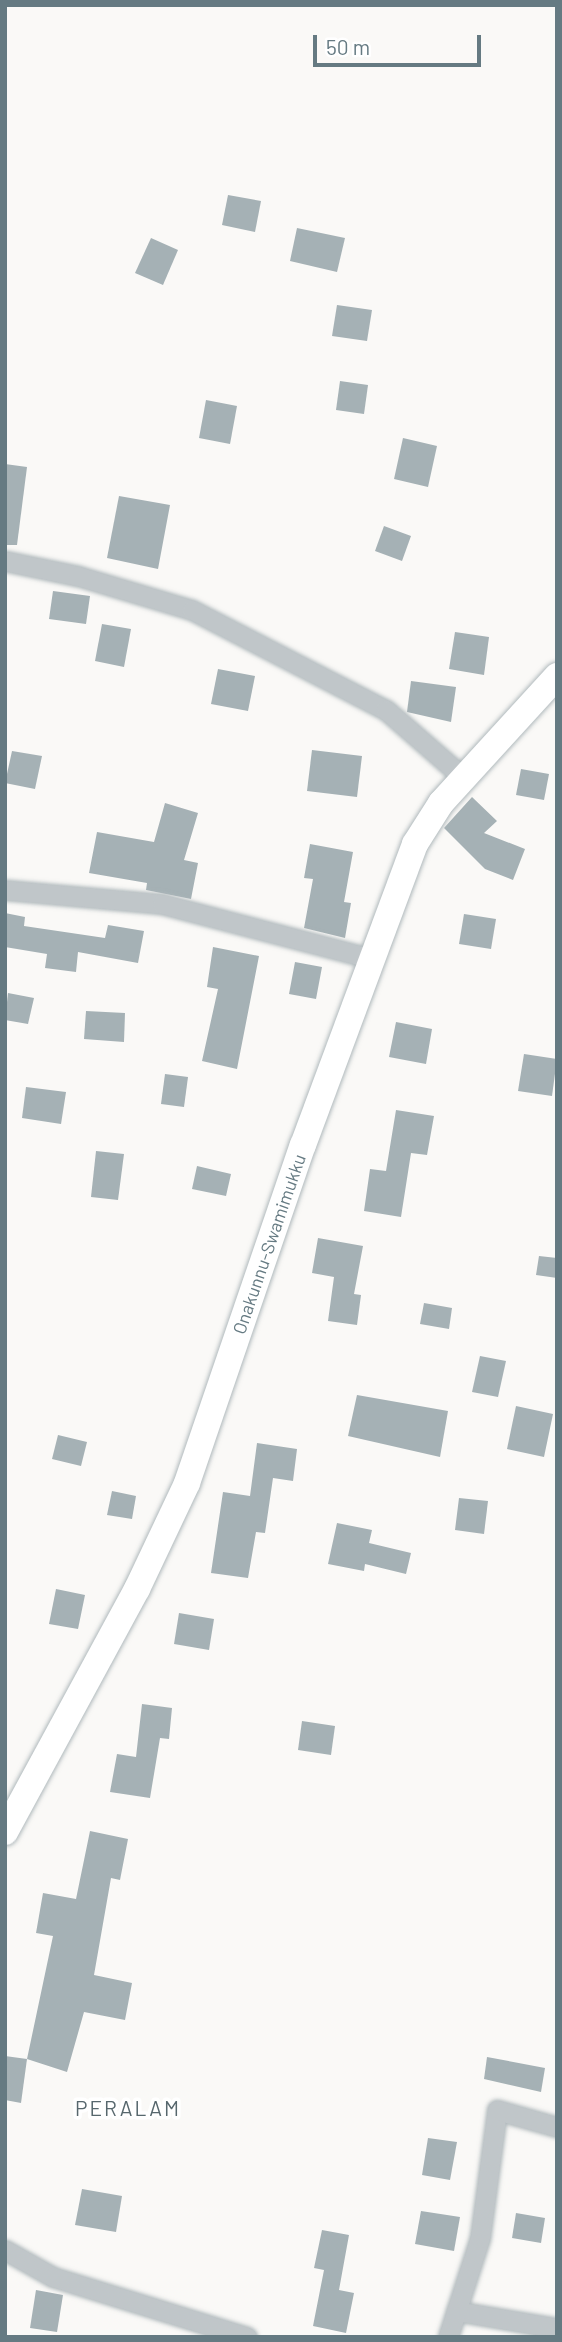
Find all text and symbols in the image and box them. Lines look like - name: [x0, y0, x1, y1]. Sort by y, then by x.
- scale bar: [317, 21, 485, 65]
- text: 50 m: [326, 34, 370, 59]
- street label: Onakunnu-Swamimukku: [228, 1151, 310, 1337]
- district label: PERALAM: [76, 2095, 180, 2121]

